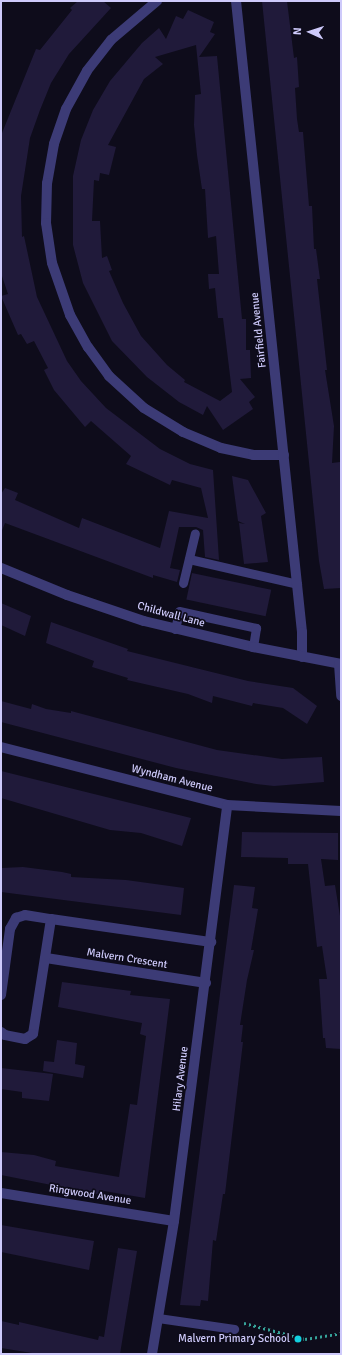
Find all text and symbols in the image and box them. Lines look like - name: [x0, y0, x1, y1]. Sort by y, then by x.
- north arrow: [290, 12, 330, 52]
- text: N: [291, 27, 304, 36]
- street label: Fairfield Avenue: [248, 291, 270, 369]
- street label: Childwall Lane: [136, 600, 206, 630]
- street label: Wyndham Avenue: [130, 763, 214, 795]
- street label: Malvern Crescent: [86, 946, 168, 972]
- street label: Hilary Avenue: [170, 1046, 192, 1112]
- street label: Ringwood Avenue: [48, 1182, 132, 1208]
- place label: Malvern Primary School: [178, 1332, 290, 1346]
- marker: Malvern Primary School: [293, 1334, 303, 1344]

